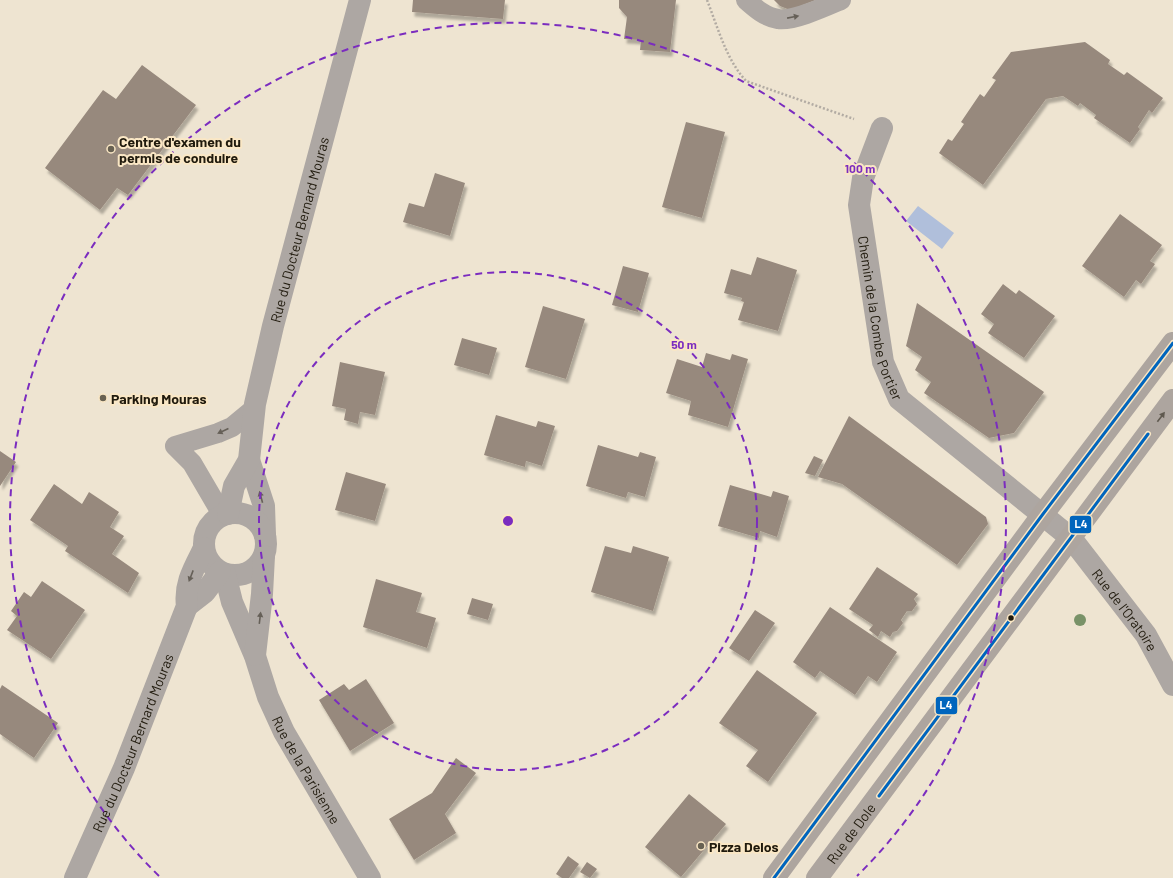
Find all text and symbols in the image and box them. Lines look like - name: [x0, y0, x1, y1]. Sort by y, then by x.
- one-way arrow: [787, 14, 799, 20]
- place label: Centre d'examen du permis de conduire: [119, 133, 241, 166]
- street label: Rue du Docteur Bernard Mouras: [266, 134, 332, 324]
- marker: Centre d'examen du permis de conduire: [106, 144, 116, 154]
- text: 100 m: [845, 161, 875, 175]
- street label: Chemin de la Combe Portier: [855, 235, 907, 402]
- text: 50 m: [671, 337, 697, 351]
- place label: Parking Mouras: [111, 390, 206, 407]
- marker: Parking Mouras: [98, 393, 108, 403]
- one-way arrow: [1157, 411, 1165, 422]
- one-way arrow: [218, 428, 229, 434]
- one-way arrow: [258, 491, 264, 503]
- centre of rings: [501, 514, 515, 528]
- line badge: L4: [1069, 515, 1092, 534]
- text: L4: [1075, 517, 1088, 530]
- street label: Rue de l'Oratoire: [1089, 565, 1161, 654]
- one-way arrow: [187, 571, 193, 583]
- one-way arrow: [256, 612, 263, 624]
- unlabelled marker: [1006, 613, 1016, 623]
- street label: Rue du Docteur Bernard Mouras: [88, 651, 176, 835]
- line badge: L4: [935, 696, 958, 715]
- text: L4: [940, 698, 953, 711]
- street label: Rue de la Parisienne: [269, 713, 345, 827]
- street label: Rue de Dole: [822, 799, 879, 867]
- place label: Pizza Delos: [709, 838, 779, 855]
- marker: Pizza Delos: [696, 841, 706, 851]

